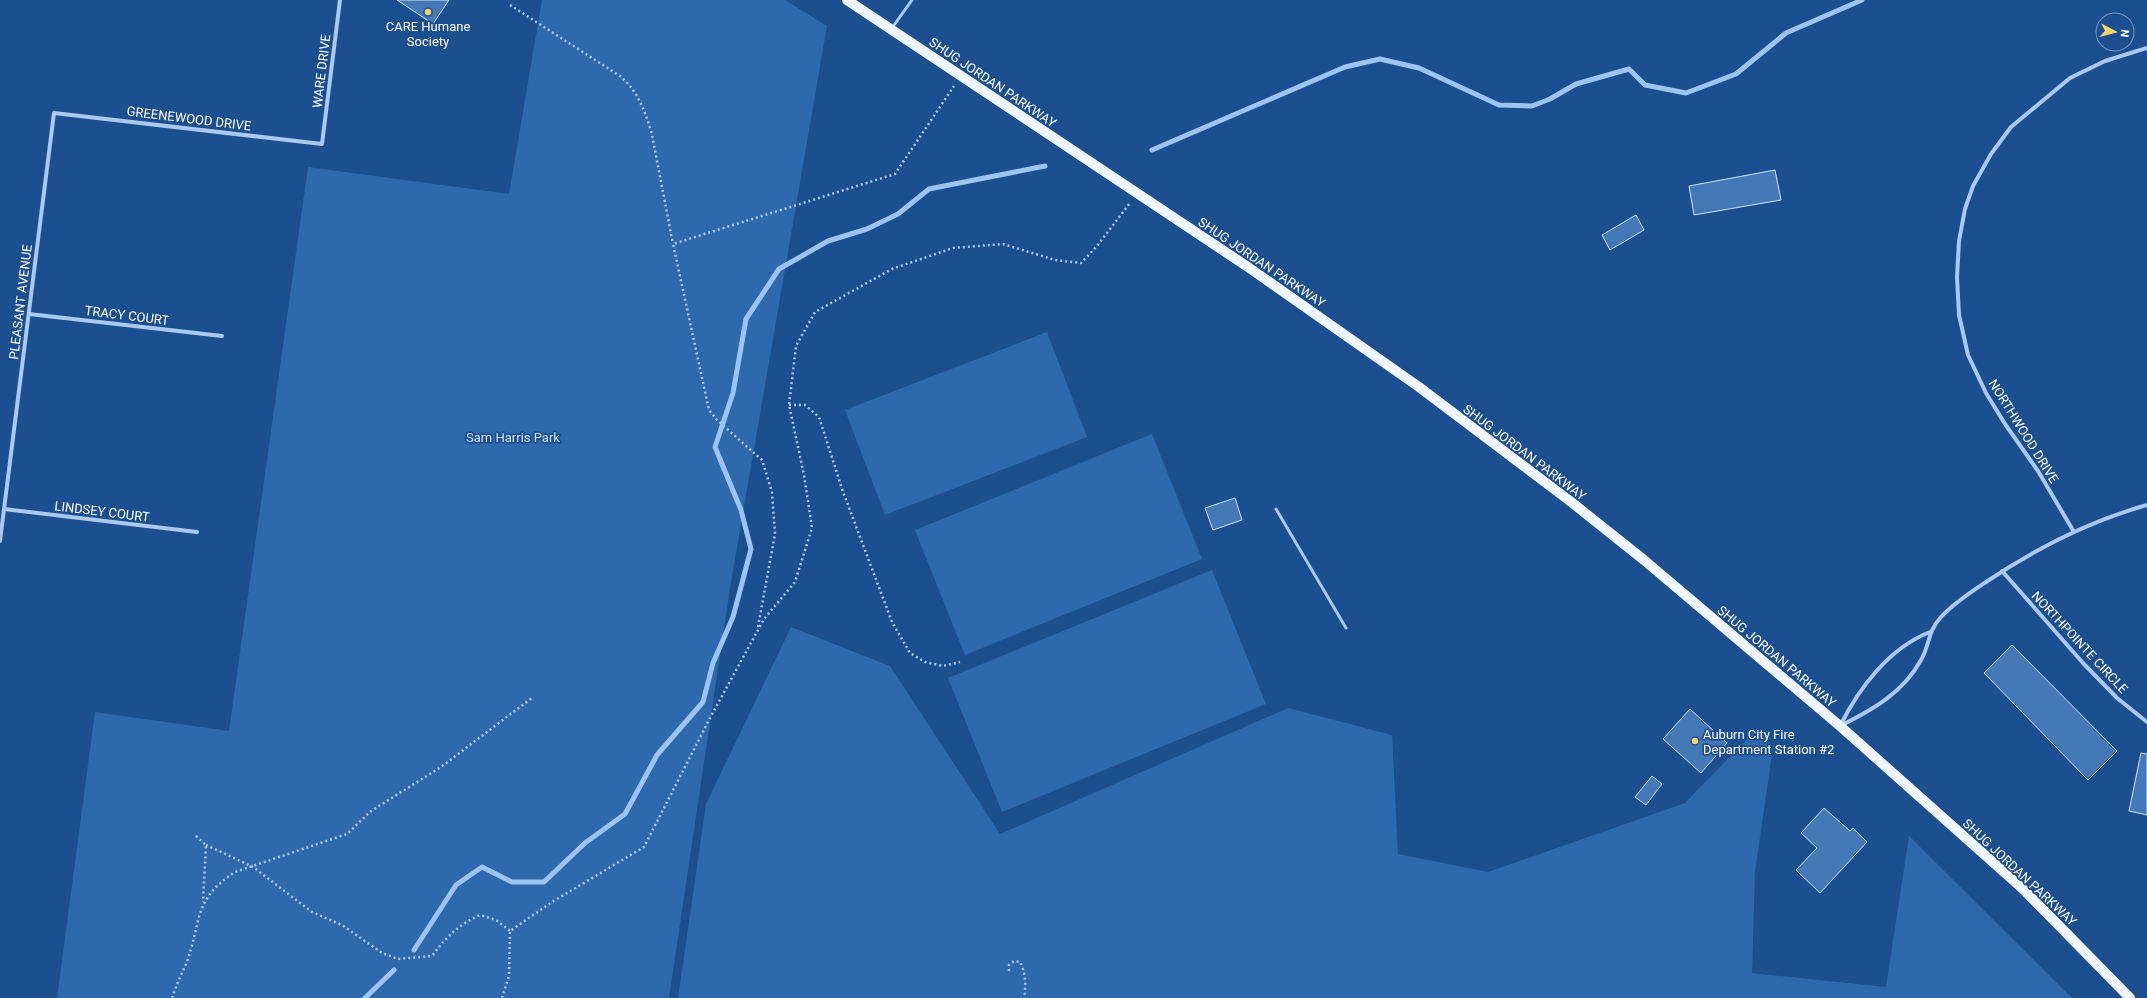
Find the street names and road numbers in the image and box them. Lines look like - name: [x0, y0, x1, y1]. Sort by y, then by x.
- street label: WARE DRIVE: [310, 33, 333, 109]
- street label: SHUG JORDAN PARKWAY: [926, 34, 1059, 131]
- street label: GREENEWOOD DRIVE: [126, 103, 252, 134]
- street label: SHUG JORDAN PARKWAY: [1195, 214, 1328, 311]
- street label: PLEASANT AVENUE: [6, 244, 35, 360]
- street label: TRACY COURT: [84, 303, 170, 328]
- street label: NORTHWOOD DRIVE: [1986, 377, 2062, 486]
- street label: SHUG JORDAN PARKWAY: [1460, 401, 1589, 504]
- street label: LINDSEY COURT: [54, 498, 151, 525]
- street label: NORTHPOINTE CIRCLE: [2029, 588, 2131, 696]
- street label: SHUG JORDAN PARKWAY: [1714, 602, 1839, 710]
- street label: SHUG JORDAN PARKWAY: [1960, 816, 2080, 929]

